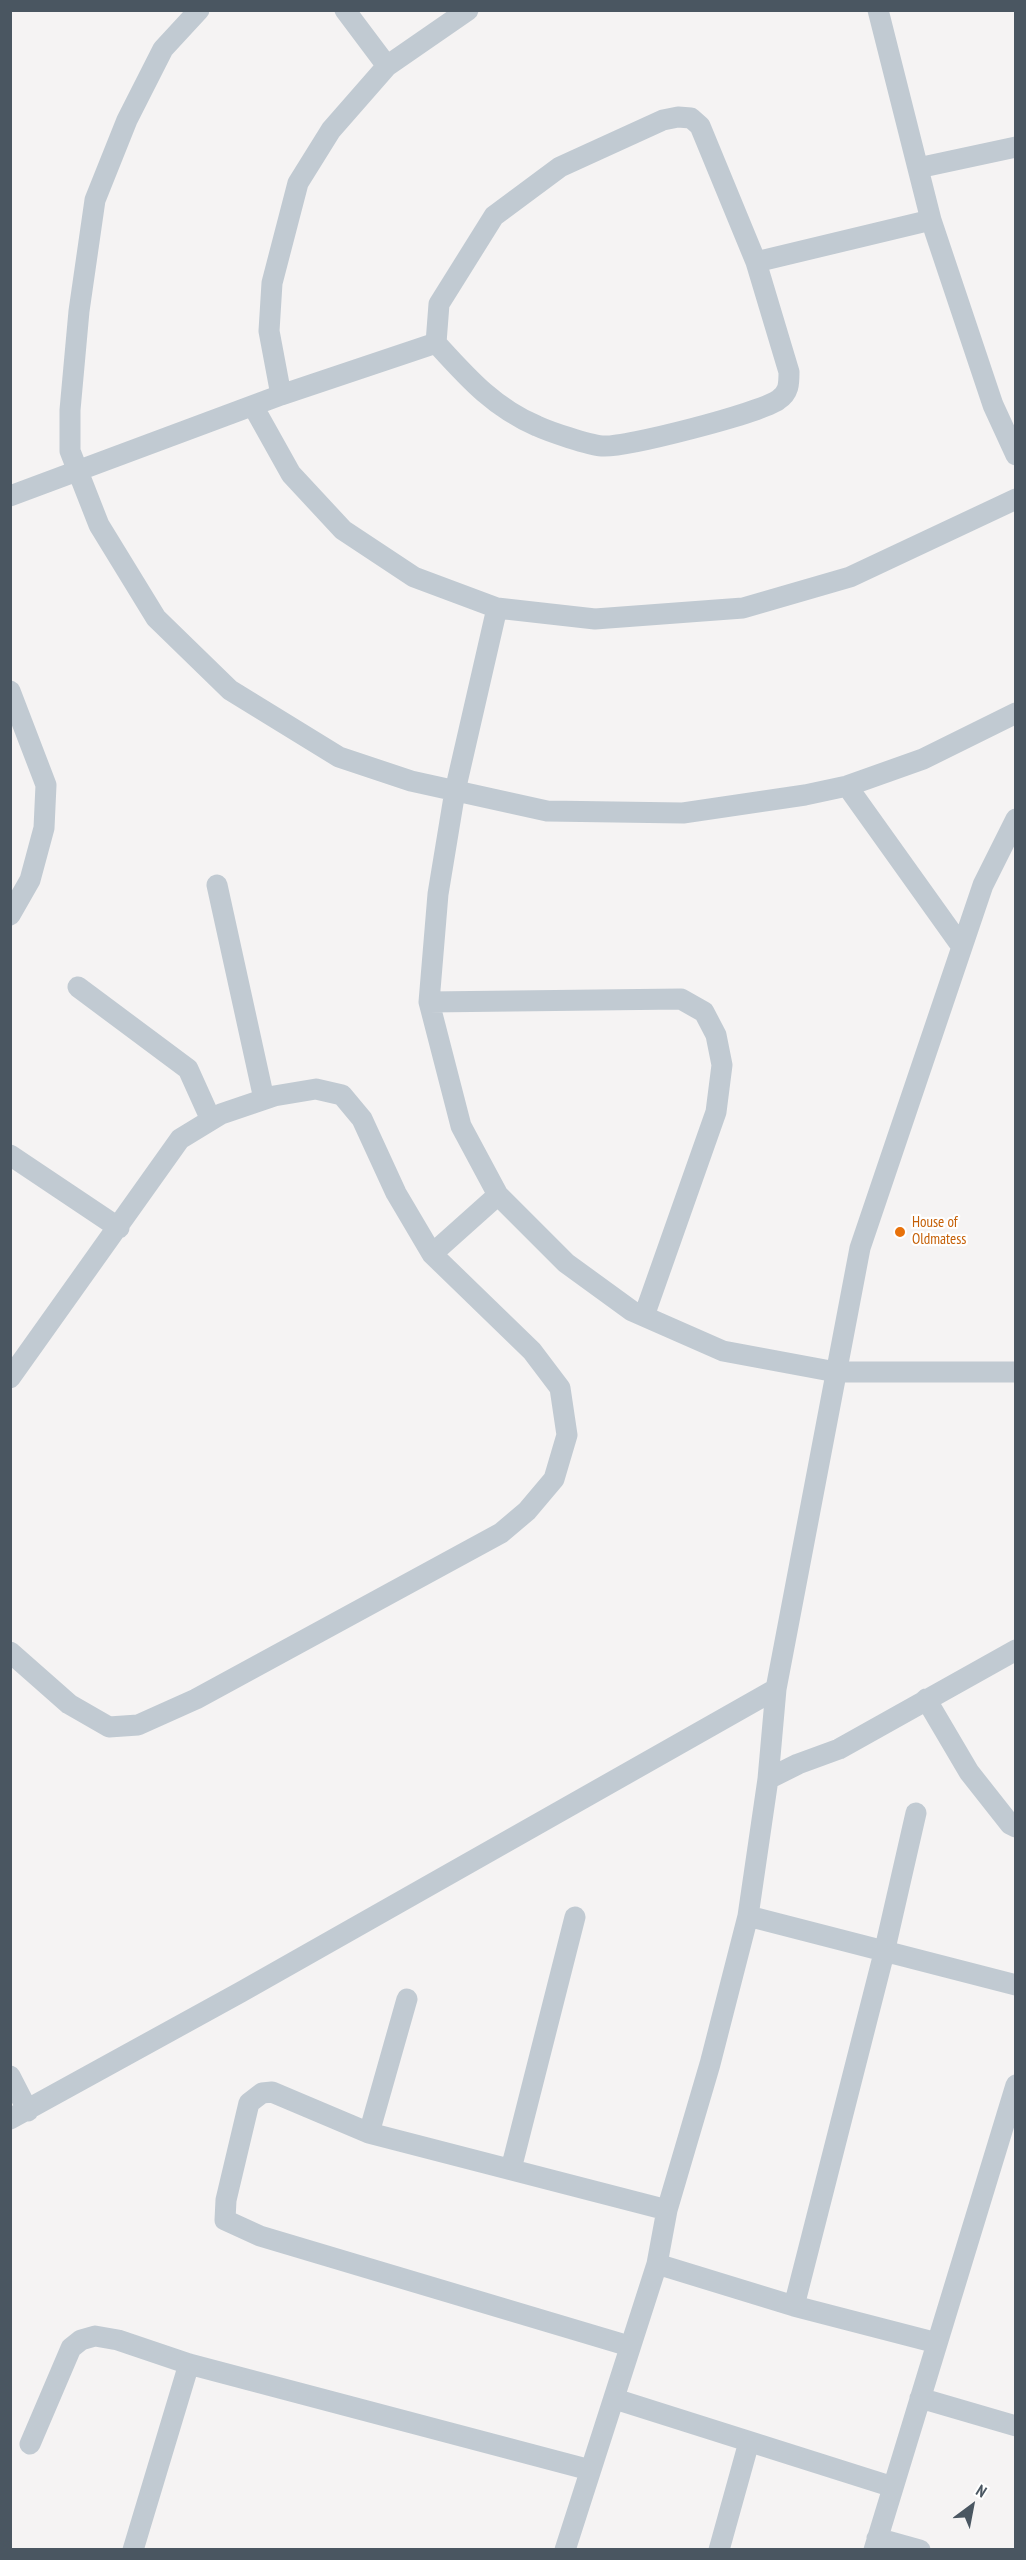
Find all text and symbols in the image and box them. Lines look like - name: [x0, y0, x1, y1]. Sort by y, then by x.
- place label: House of Oldmatess: [912, 1214, 966, 1249]
- marker: House of Oldmatess: [893, 1225, 907, 1239]
- north arrow: [942, 2476, 1002, 2536]
- text: N: [973, 2480, 990, 2502]

